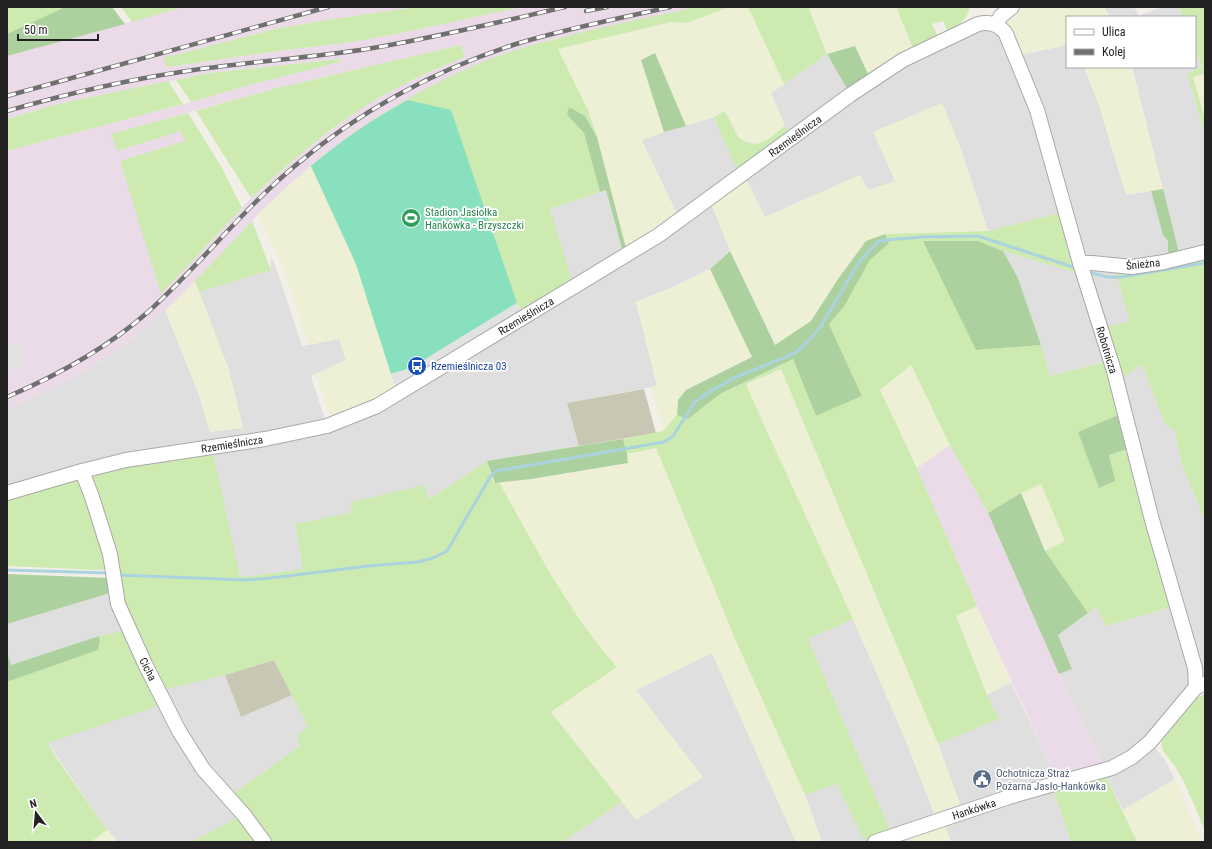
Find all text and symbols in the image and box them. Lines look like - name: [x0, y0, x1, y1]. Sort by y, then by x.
- scale bar: [18, 16, 98, 42]
- legend: [1066, 16, 1196, 68]
- text: 50 m: [24, 23, 48, 37]
- text: Ulica: [1102, 25, 1126, 39]
- text: Kolej: [1102, 45, 1125, 59]
- street label: Rzemieślnicza: [766, 113, 824, 160]
- place label: Stadion Jasiołka Hankówka - Brzyszczki: [425, 206, 524, 232]
- sports icon: Stadion Jasiołka Hankówka - Brzyszczki: [400, 207, 422, 229]
- street label: Śnieżna: [1125, 256, 1161, 273]
- street label: Rzemieślnicza: [496, 295, 556, 338]
- street label: Robotnicza: [1093, 325, 1120, 375]
- bus stop icon: Rzemieślnicza 03: [406, 355, 428, 377]
- place label: Rzemieślnicza 03: [431, 360, 507, 373]
- street label: Rzemieślnicza: [200, 433, 264, 456]
- street label: Cicha: [136, 655, 159, 683]
- place label: Ochotnicza Straż Pożarna Jasło-Hankówka: [996, 767, 1106, 793]
- public building icon: Ochotnicza Straż Pożarna Jasło-Hankówka: [971, 768, 993, 790]
- north arrow: [16, 793, 56, 833]
- street label: Hankówka: [951, 796, 998, 823]
- text: N: [28, 797, 39, 811]

